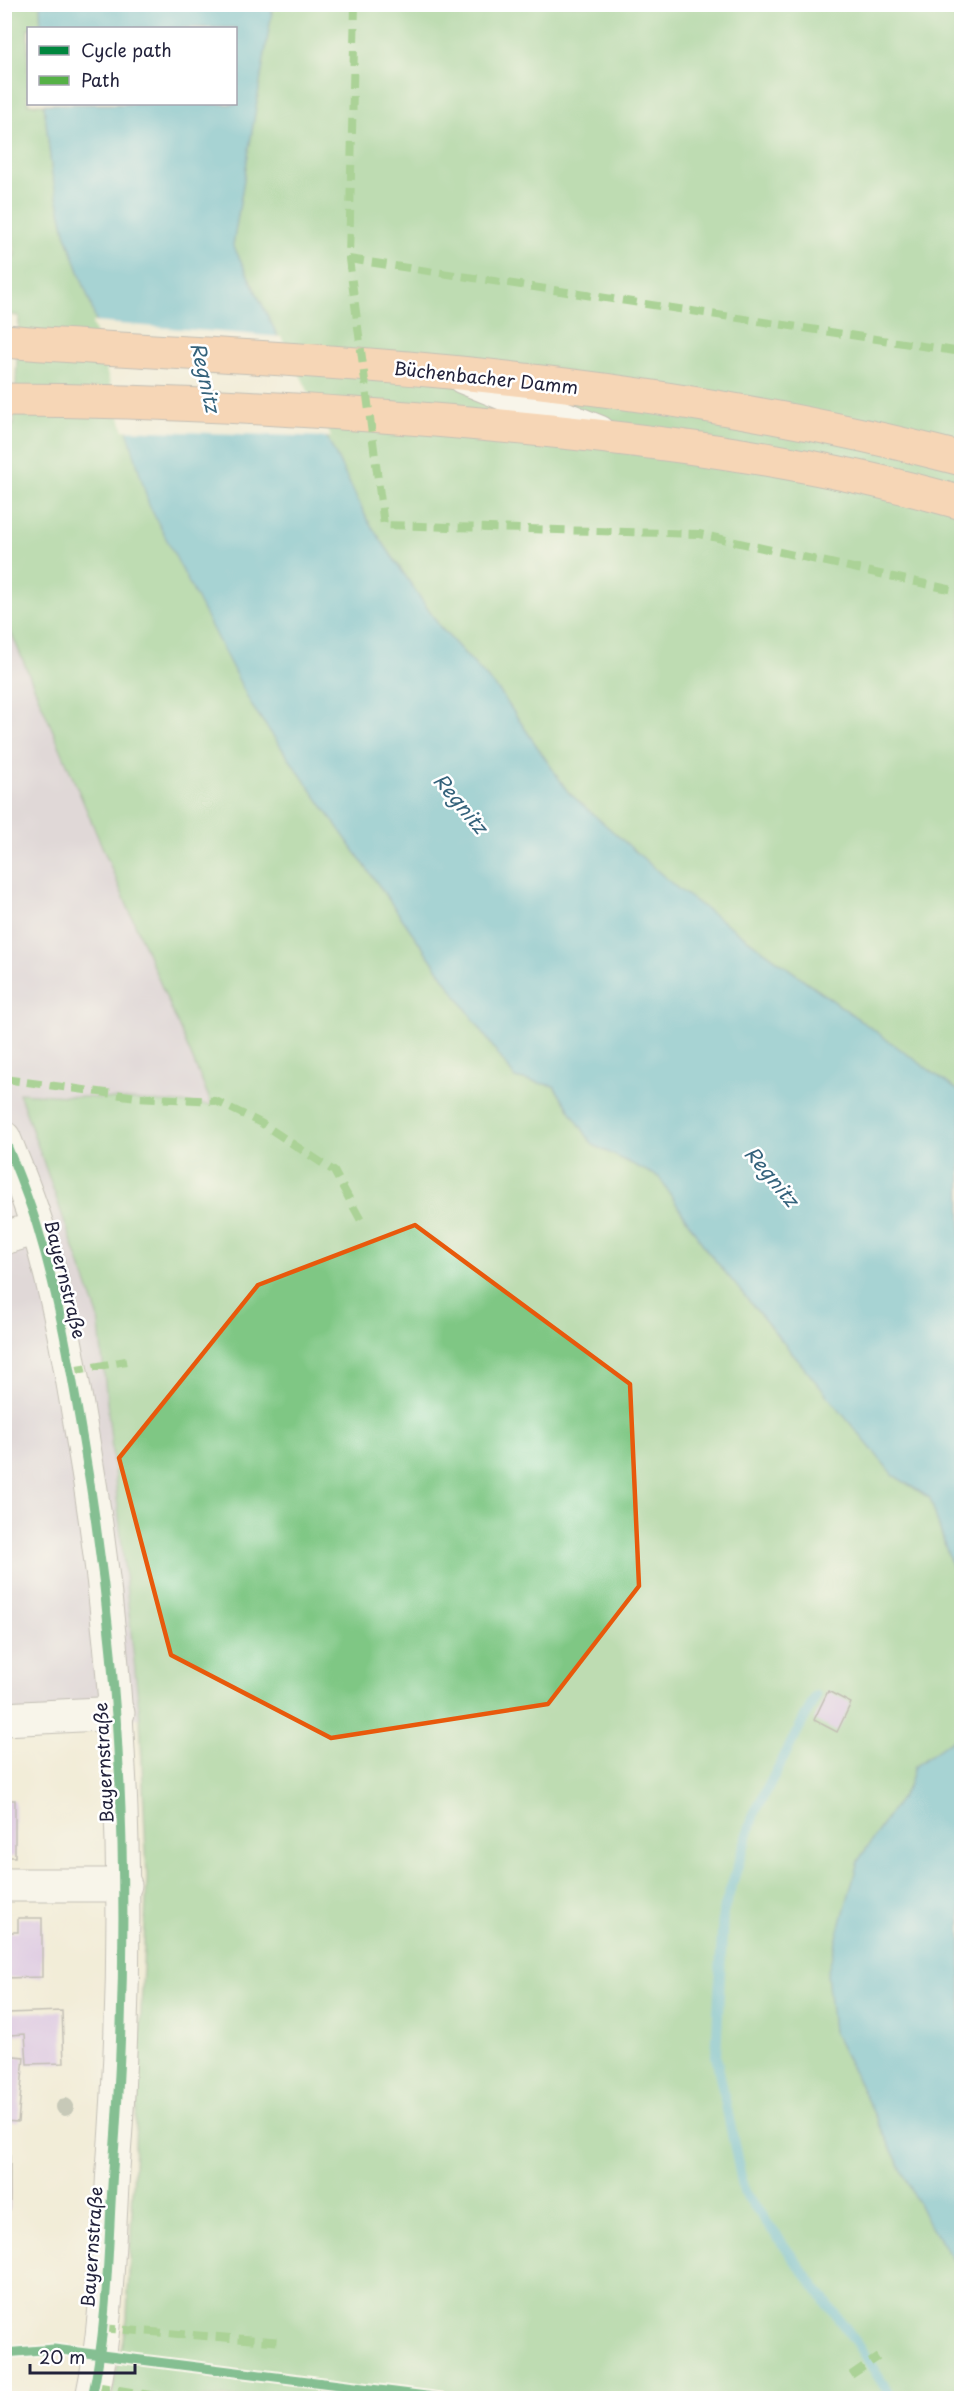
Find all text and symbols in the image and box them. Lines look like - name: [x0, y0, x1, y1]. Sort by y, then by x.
- legend: [27, 27, 237, 105]
- text: Cycle path: [81, 36, 172, 63]
- text: Path: [81, 66, 120, 93]
- water label: Regnitz: [183, 339, 229, 417]
- street label: Büchenbacher Damm: [393, 354, 579, 400]
- water label: Regnitz: [427, 766, 497, 842]
- water label: Regnitz: [738, 1139, 808, 1215]
- street label: Bayernstraße: [38, 1217, 94, 1341]
- street label: Bayernstraße: [86, 1702, 120, 1824]
- street label: Bayernstraße: [73, 2185, 109, 2309]
- scale bar: [30, 2337, 135, 2375]
- text: 20 m: [39, 2343, 85, 2370]

